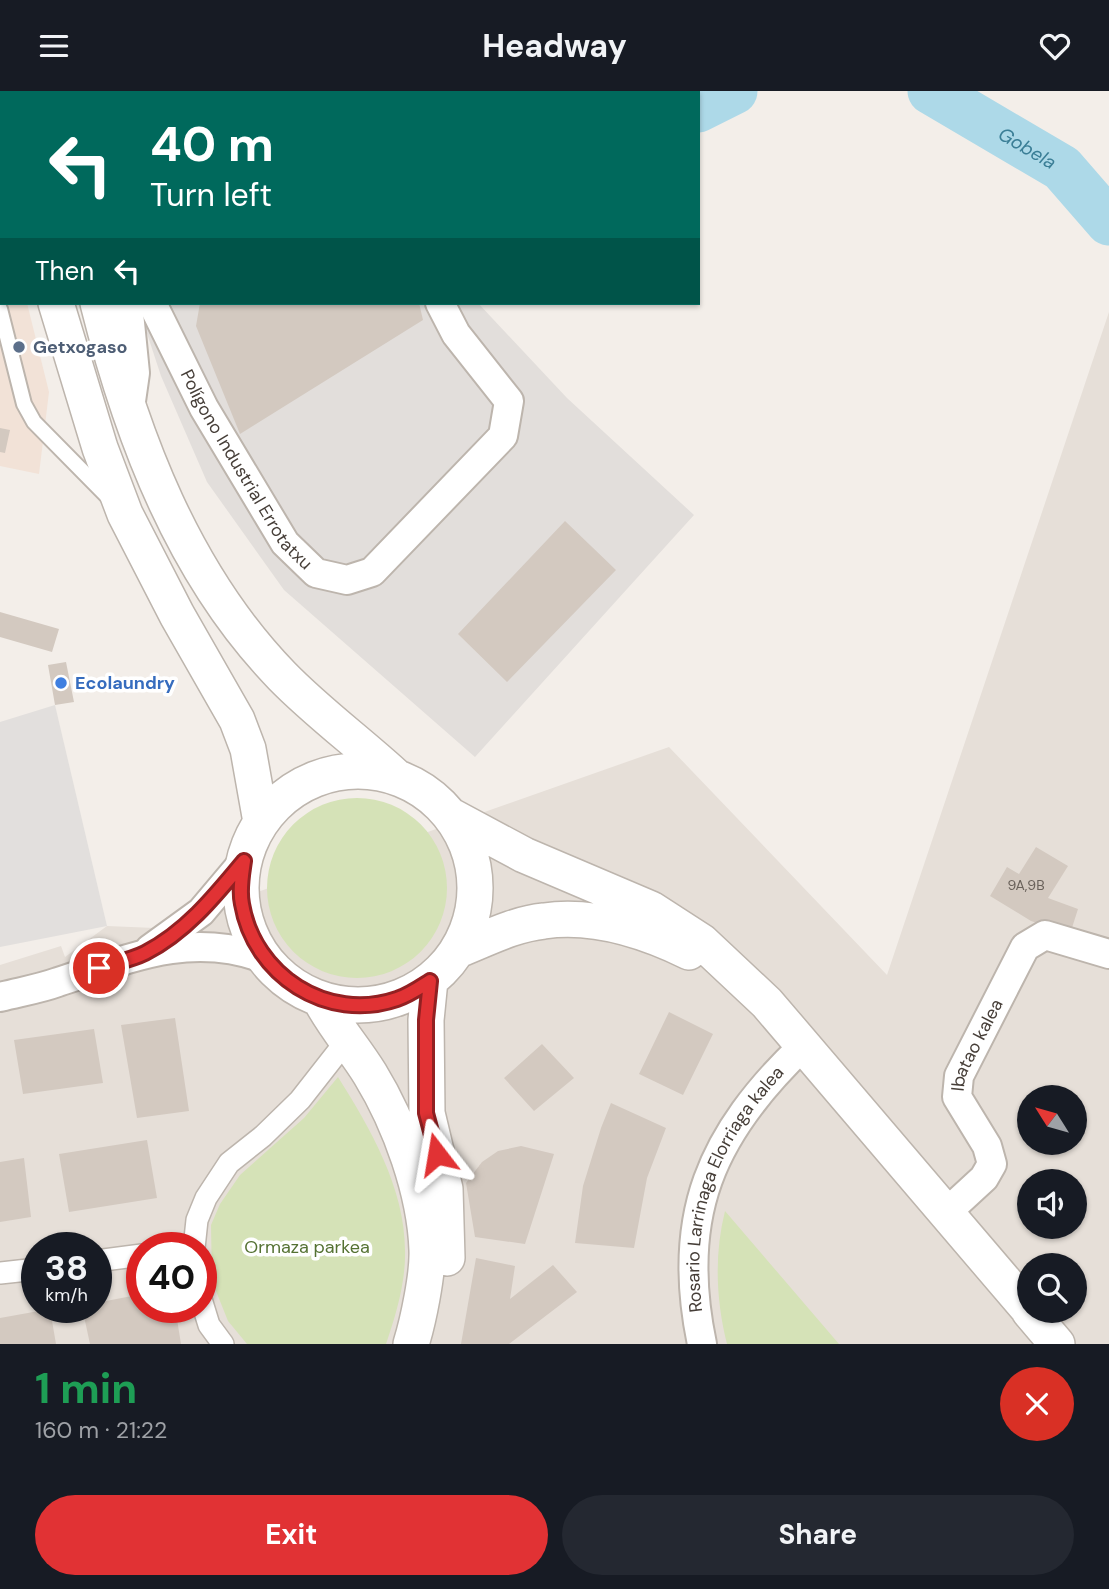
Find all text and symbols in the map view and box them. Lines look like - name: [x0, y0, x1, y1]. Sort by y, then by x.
- text: Headway: [482, 25, 627, 67]
- icon: menu: [35, 27, 73, 65]
- icon: heart: [1036, 27, 1074, 65]
- text: 40 m: [150, 112, 274, 176]
- icon: left: [35, 119, 126, 210]
- water label: Gobela: [994, 121, 1061, 175]
- text: Turn left: [150, 174, 272, 216]
- icon: left: [108, 252, 146, 290]
- text: Then: [35, 254, 94, 288]
- place label: Getxogaso: [33, 335, 128, 359]
- marker: Getxogaso: [11, 339, 27, 355]
- street label: Polígono Industrial Errotatxu: [175, 365, 318, 575]
- place label: Ecolaundry: [75, 671, 175, 695]
- marker: Ecolaundry: [53, 675, 69, 691]
- house number: 9A,9B: [1007, 876, 1045, 894]
- pin: [69, 938, 129, 998]
- icon: arrive: [80, 949, 118, 987]
- street label: Ibatao kalea: [946, 995, 1008, 1092]
- street label: Rosario Larrinaga Elorriaga kalea: [681, 1061, 789, 1314]
- north arrow: [1017, 1085, 1087, 1155]
- map controls: [1017, 1085, 1087, 1323]
- position arrow: [400, 1117, 474, 1191]
- button: sound: [1017, 1169, 1087, 1239]
- speed limit sign: 40: [126, 1232, 217, 1323]
- park label: Ormaza parkea: [244, 1235, 370, 1259]
- text: 38: [45, 1245, 88, 1291]
- button: search: [1017, 1253, 1087, 1323]
- text: km/h: [45, 1283, 88, 1307]
- text: 1 min: [35, 1361, 137, 1416]
- button: close: [1000, 1367, 1074, 1441]
- text: 160 m · 21:22: [35, 1415, 167, 1445]
- button: Exit: [35, 1495, 548, 1575]
- button: Share: [562, 1495, 1074, 1575]

